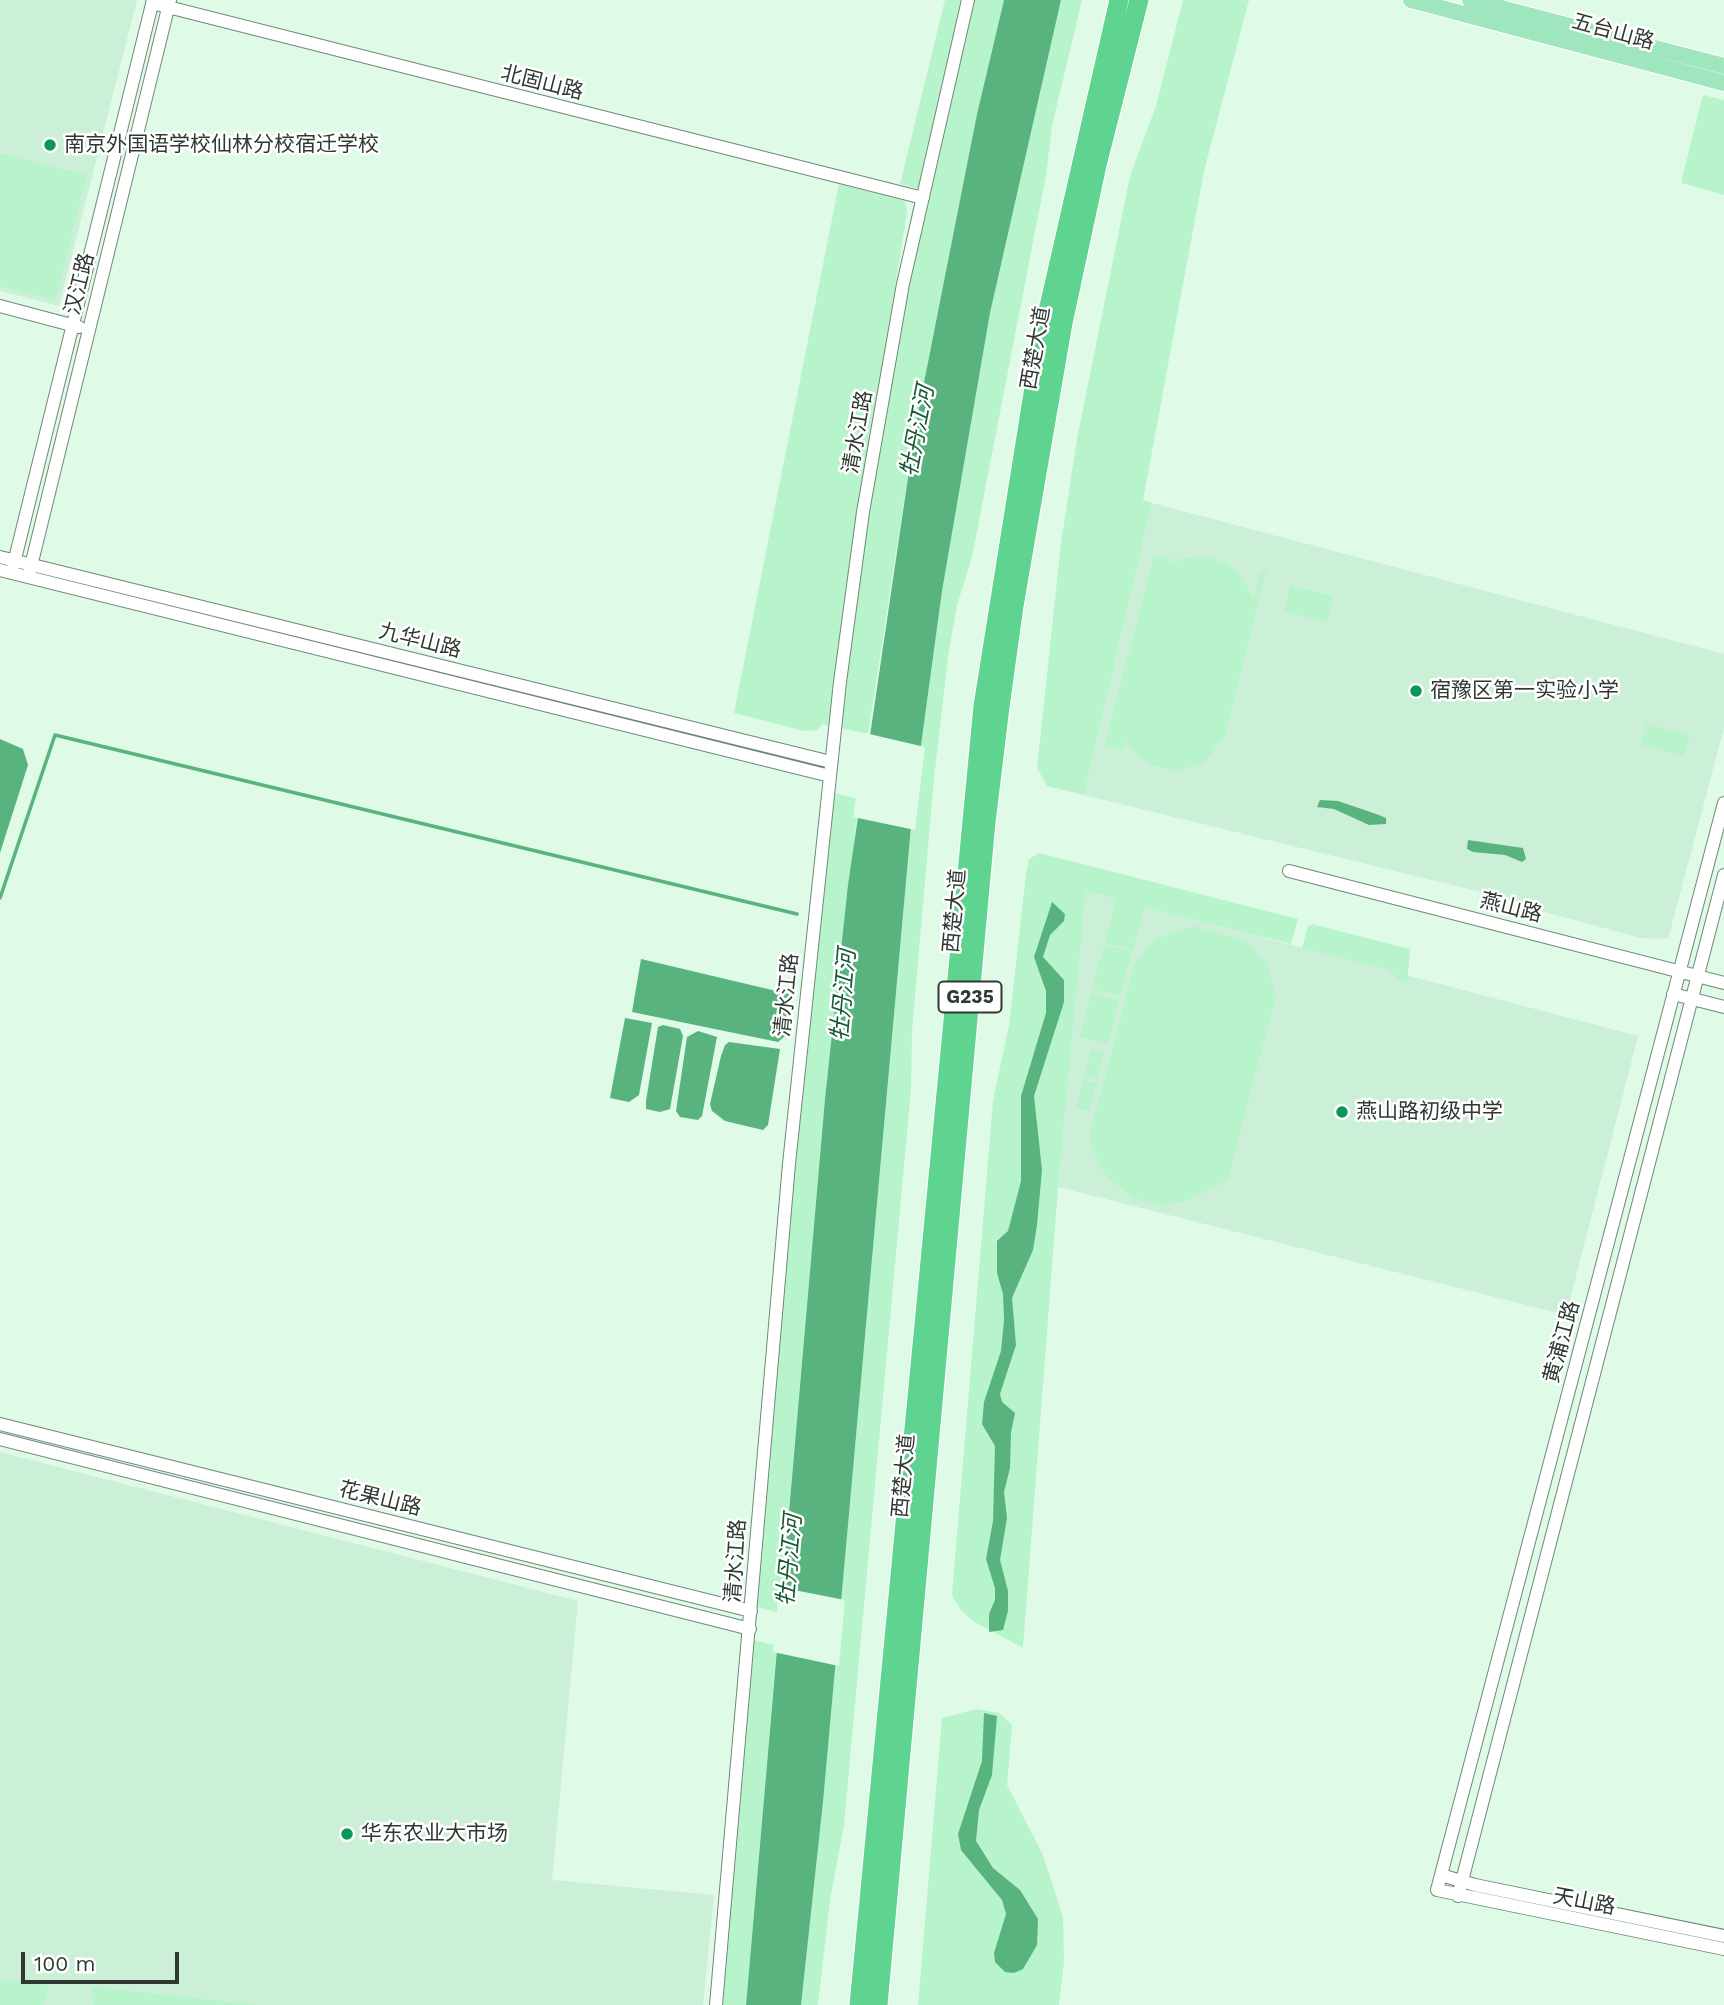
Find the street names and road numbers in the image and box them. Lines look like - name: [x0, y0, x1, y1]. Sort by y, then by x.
- street label: 五台山路: [1569, 9, 1657, 55]
- street label: 北固山路: [498, 61, 586, 105]
- street label: 汉江路: [60, 250, 100, 318]
- street label: 西楚大道: [1016, 304, 1056, 392]
- street label: 清水江路: [838, 388, 878, 476]
- street label: 九华山路: [376, 619, 464, 663]
- street label: 西楚大道: [939, 868, 971, 954]
- street label: 燕山路: [1477, 888, 1545, 928]
- street label: 清水江路: [770, 952, 804, 1038]
- road number: G235: [939, 981, 1002, 1012]
- street label: 黄浦江路: [1539, 1298, 1585, 1386]
- street label: 西楚大道: [888, 1433, 920, 1519]
- street label: 花果山路: [336, 1477, 424, 1521]
- street label: 清水江路: [721, 1518, 751, 1604]
- street label: 天山路: [1551, 1884, 1617, 1920]

